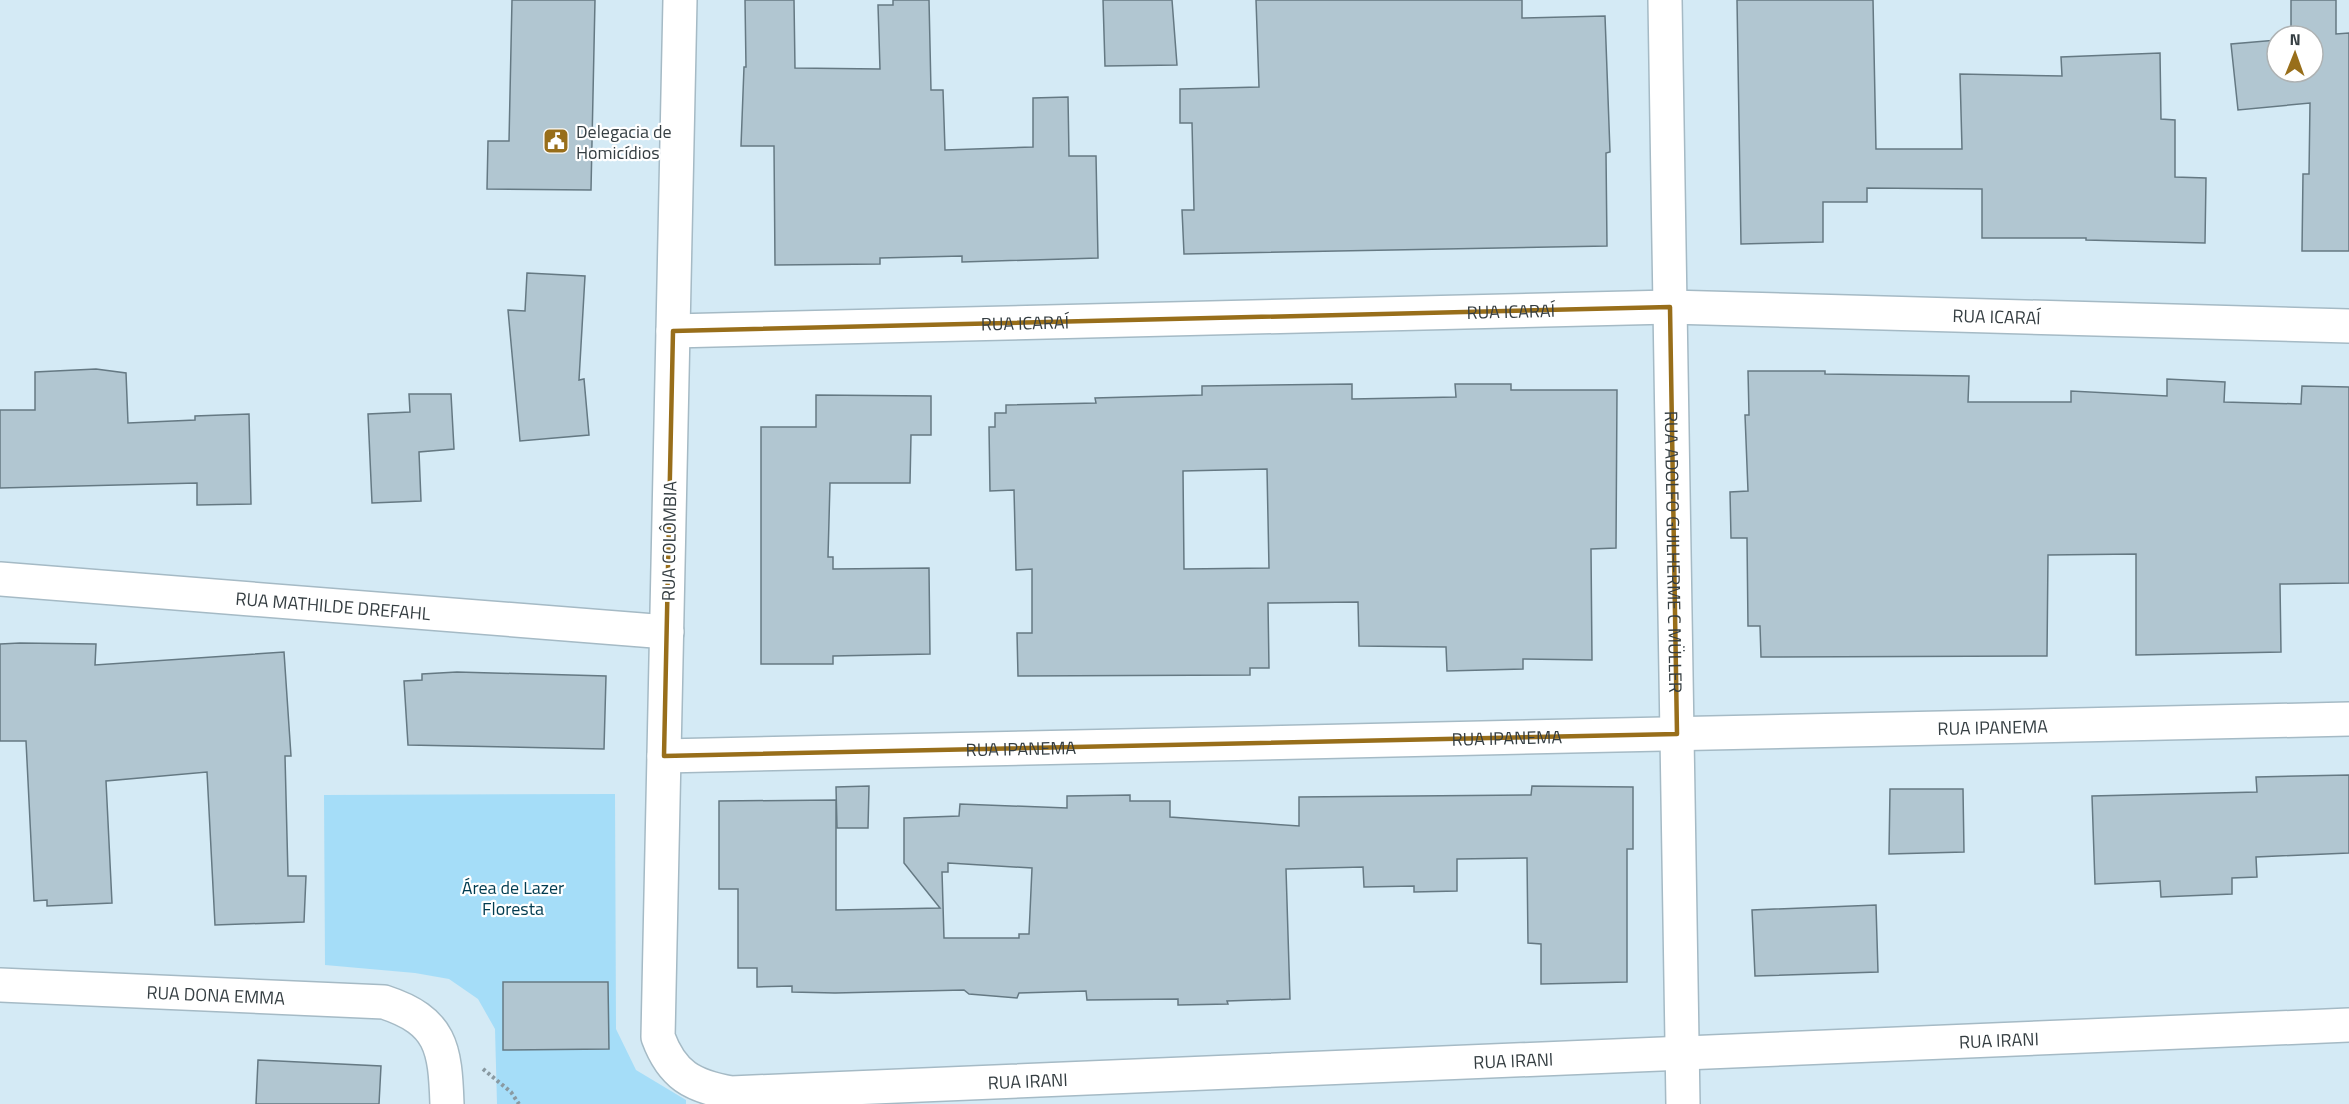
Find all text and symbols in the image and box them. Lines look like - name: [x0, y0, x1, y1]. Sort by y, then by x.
- north arrow: [2265, 24, 2325, 84]
- text: N: [2290, 27, 2301, 51]
- place label: Delegacia de Homicídios: [576, 118, 672, 166]
- public building icon: Delegacia de Homicídios: [541, 126, 571, 156]
- street label: RUA ICARAÍ: [1466, 296, 1556, 325]
- street label: RUA ICARAÍ: [1952, 301, 2042, 331]
- street label: RUA ICARAÍ: [980, 308, 1070, 337]
- street label: RUA ADOLFO GUILHERME C MÜLLER: [1658, 411, 1690, 693]
- street label: RUA COLÔMBIA: [654, 480, 684, 601]
- street label: RUA MATHILDE DREFAHL: [234, 584, 432, 627]
- street label: RUA IPANEMA: [1937, 712, 2049, 742]
- street label: RUA IPANEMA: [1451, 723, 1563, 752]
- street label: RUA IPANEMA: [965, 733, 1077, 763]
- park label: Área de Lazer Floresta: [462, 874, 564, 922]
- street label: RUA DONA EMMA: [146, 978, 286, 1011]
- street label: RUA IRANI: [1958, 1025, 2039, 1055]
- street label: RUA IRANI: [1473, 1045, 1554, 1075]
- street label: RUA IRANI: [987, 1065, 1068, 1096]

